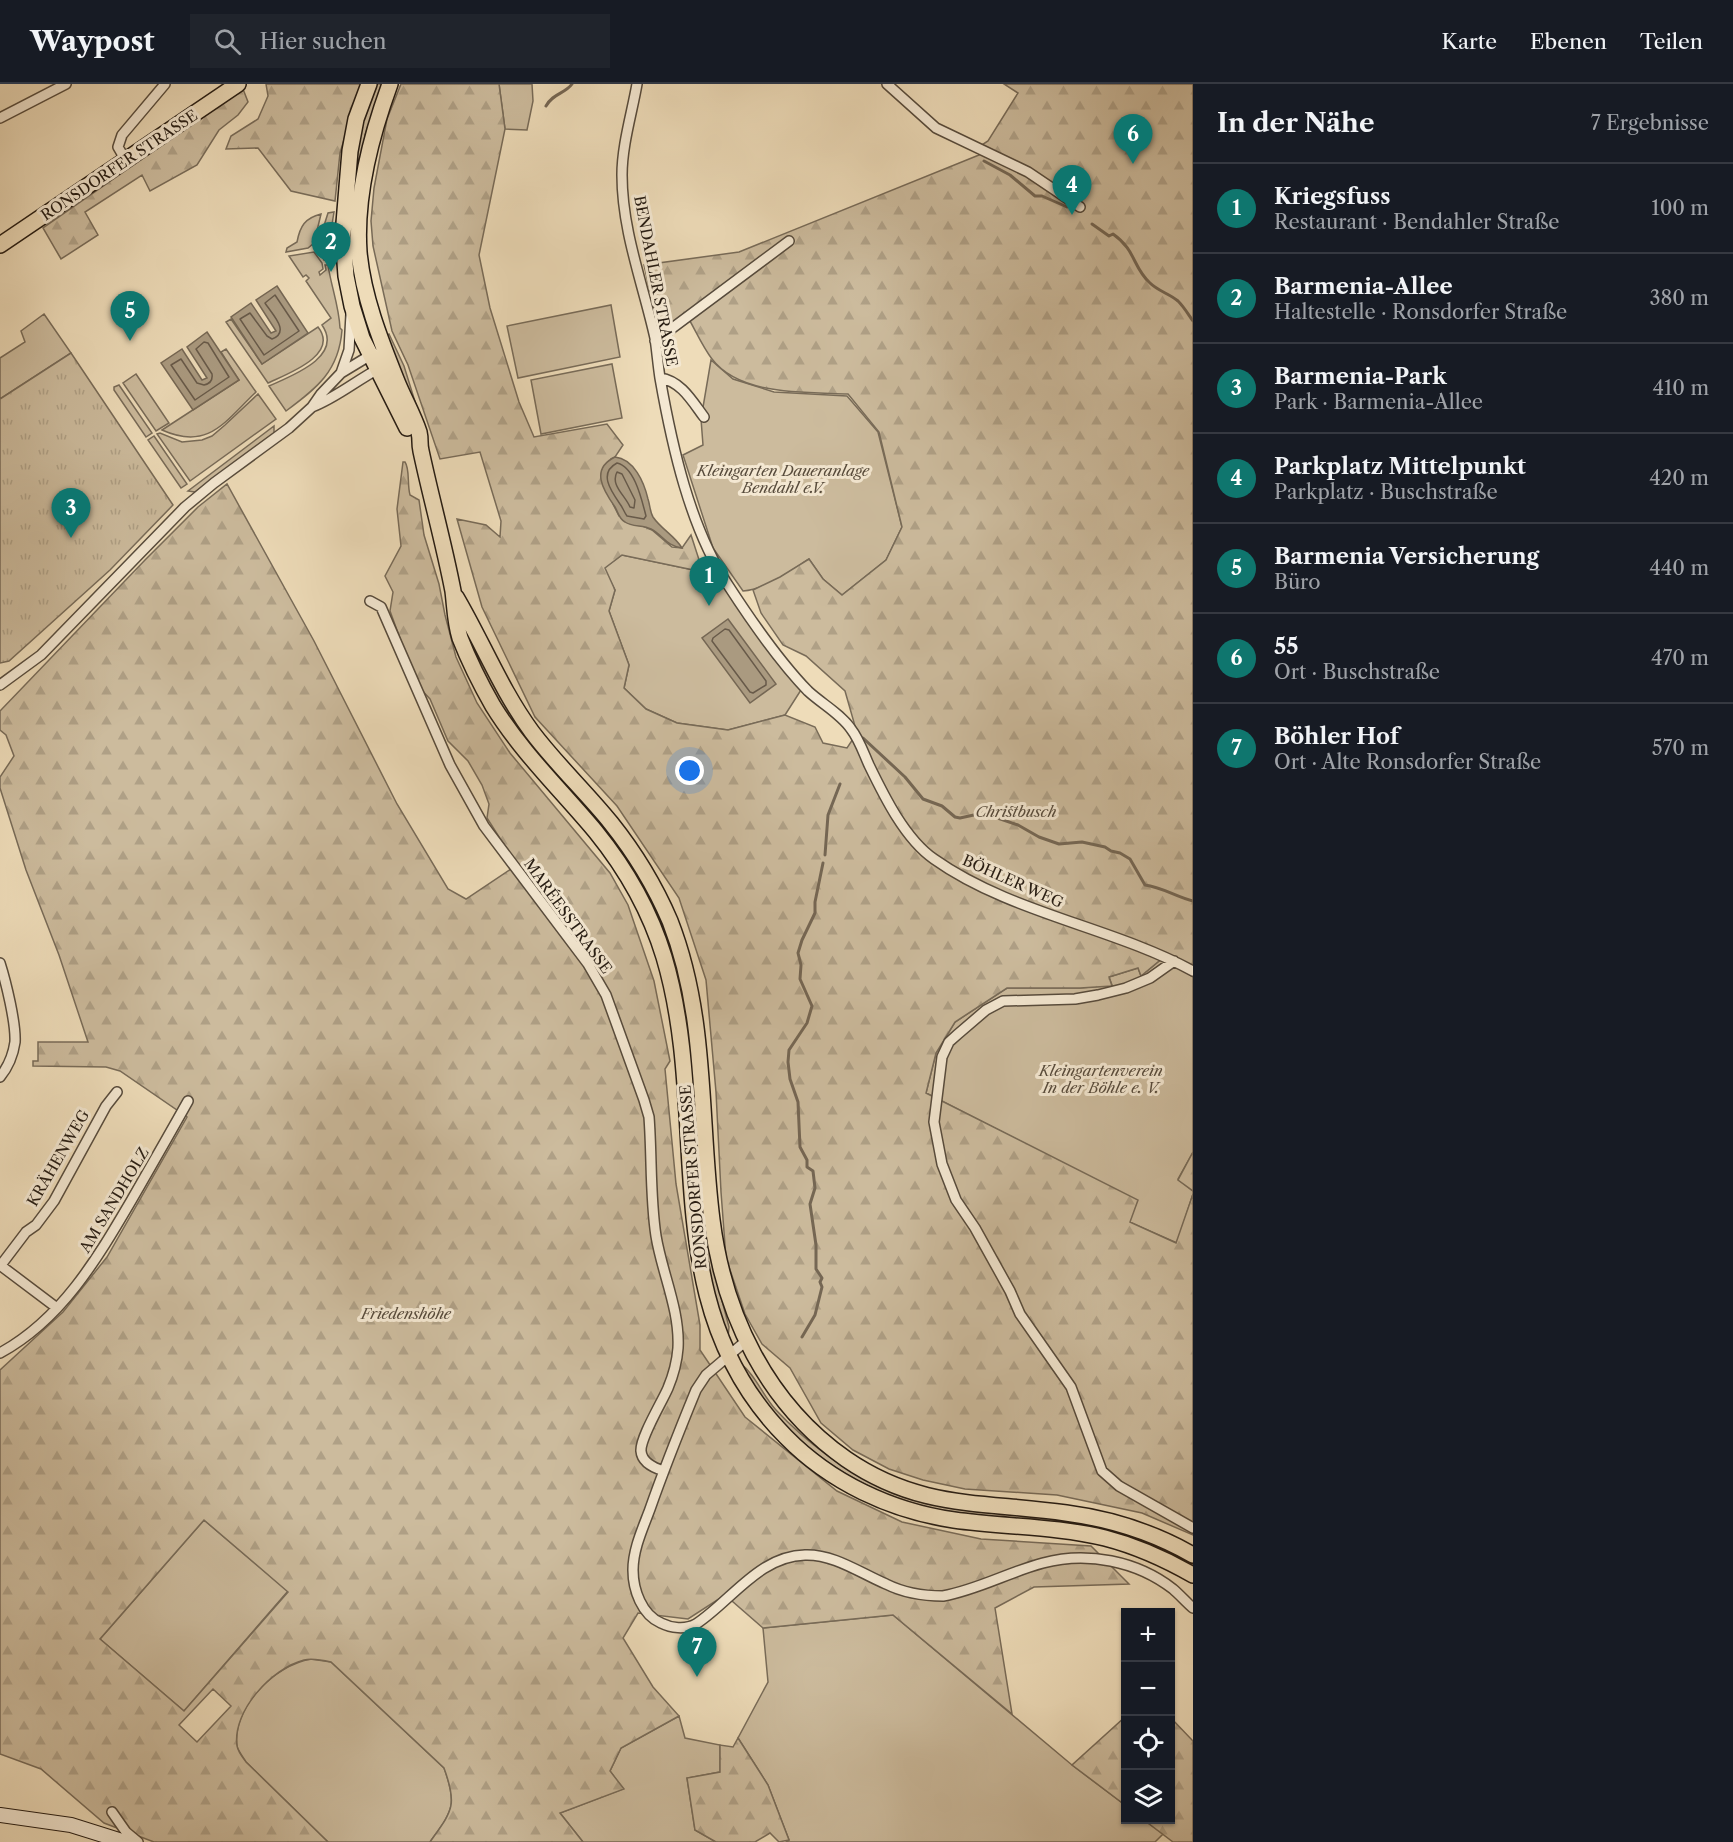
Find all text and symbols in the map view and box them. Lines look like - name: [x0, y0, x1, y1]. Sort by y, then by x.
- search box: [190, 14, 610, 68]
- text: Waypost: [30, 24, 154, 58]
- icon: search: [211, 25, 244, 58]
- text: Hier suchen: [259, 28, 387, 55]
- text: Karte: [1442, 29, 1497, 54]
- text: Ebenen: [1530, 29, 1607, 54]
- text: Teilen: [1640, 29, 1703, 54]
- street label: RONSDORFER STRASSE: [37, 105, 201, 225]
- text: In der Nähe: [1217, 107, 1374, 139]
- text: 7 Ergebnisse: [1591, 111, 1709, 135]
- pin: 6: [1114, 115, 1152, 164]
- pin: 4: [1052, 166, 1092, 215]
- text: Kriegsfuss: [1274, 183, 1390, 210]
- street label: BENDAHLER STRASSE: [630, 194, 682, 368]
- text: 1: [1232, 196, 1241, 220]
- text: 100 m: [1651, 196, 1709, 220]
- text: Restaurant · Bendahler Straße: [1274, 210, 1559, 234]
- pin: 2: [312, 222, 350, 272]
- text: Barmenia-Allee: [1274, 273, 1453, 300]
- text: 2: [1231, 286, 1242, 310]
- text: 380 m: [1650, 286, 1709, 310]
- pin: 5: [110, 292, 150, 341]
- text: Haltestelle · Ronsdorfer Straße: [1274, 300, 1567, 324]
- text: Barmenia-Park: [1274, 363, 1447, 390]
- text: 3: [1231, 376, 1242, 400]
- text: 410 m: [1652, 376, 1709, 400]
- text: Park · Barmenia-Allee: [1274, 390, 1483, 414]
- text: Parkplatz Mittelpunkt: [1274, 453, 1526, 480]
- park label: Kleingarten Daueranlage Bendahl e.V.: [696, 461, 870, 497]
- text: 4: [1231, 466, 1242, 490]
- text: 420 m: [1649, 466, 1709, 490]
- text: Parkplatz · Buschstraße: [1274, 480, 1498, 504]
- pin: 3: [52, 488, 90, 538]
- text: Barmenia Versicherung: [1274, 543, 1539, 570]
- pin: 1: [690, 556, 728, 606]
- text: 5: [1231, 556, 1242, 580]
- text: 440 m: [1649, 556, 1709, 580]
- text: Büro: [1274, 570, 1320, 594]
- text: 55: [1274, 633, 1298, 660]
- text: 6: [1231, 646, 1242, 670]
- text: 470 m: [1651, 646, 1709, 670]
- text: Ort · Buschstraße: [1274, 660, 1440, 684]
- text: Böhler Hof: [1274, 723, 1399, 750]
- text: 7: [1231, 736, 1242, 760]
- text: 570 m: [1652, 736, 1709, 760]
- text: Ort · Alte Ronsdorfer Straße: [1274, 750, 1541, 774]
- your location: [675, 756, 704, 785]
- park label: Christbusch: [976, 802, 1056, 821]
- street label: BÖHLER WEG: [960, 850, 1066, 912]
- street label: MARÉESSTRASSE: [520, 855, 616, 977]
- park label: Kleingartenverein In der Böhle e. V.: [1038, 1061, 1163, 1097]
- street label: RONSDORFER STRASSE: [675, 1084, 711, 1270]
- street label: KRÄHENWEG: [23, 1106, 93, 1210]
- street label: AM SANDHOLZ: [75, 1144, 153, 1257]
- park label: Friedenshöhe: [360, 1304, 452, 1323]
- map controls: [1121, 1608, 1175, 1824]
- button: +: [1121, 1608, 1175, 1662]
- pin: 7: [678, 1628, 716, 1677]
- button: −: [1121, 1662, 1175, 1716]
- button: locate: [1121, 1716, 1175, 1770]
- button: layers: [1121, 1770, 1175, 1824]

